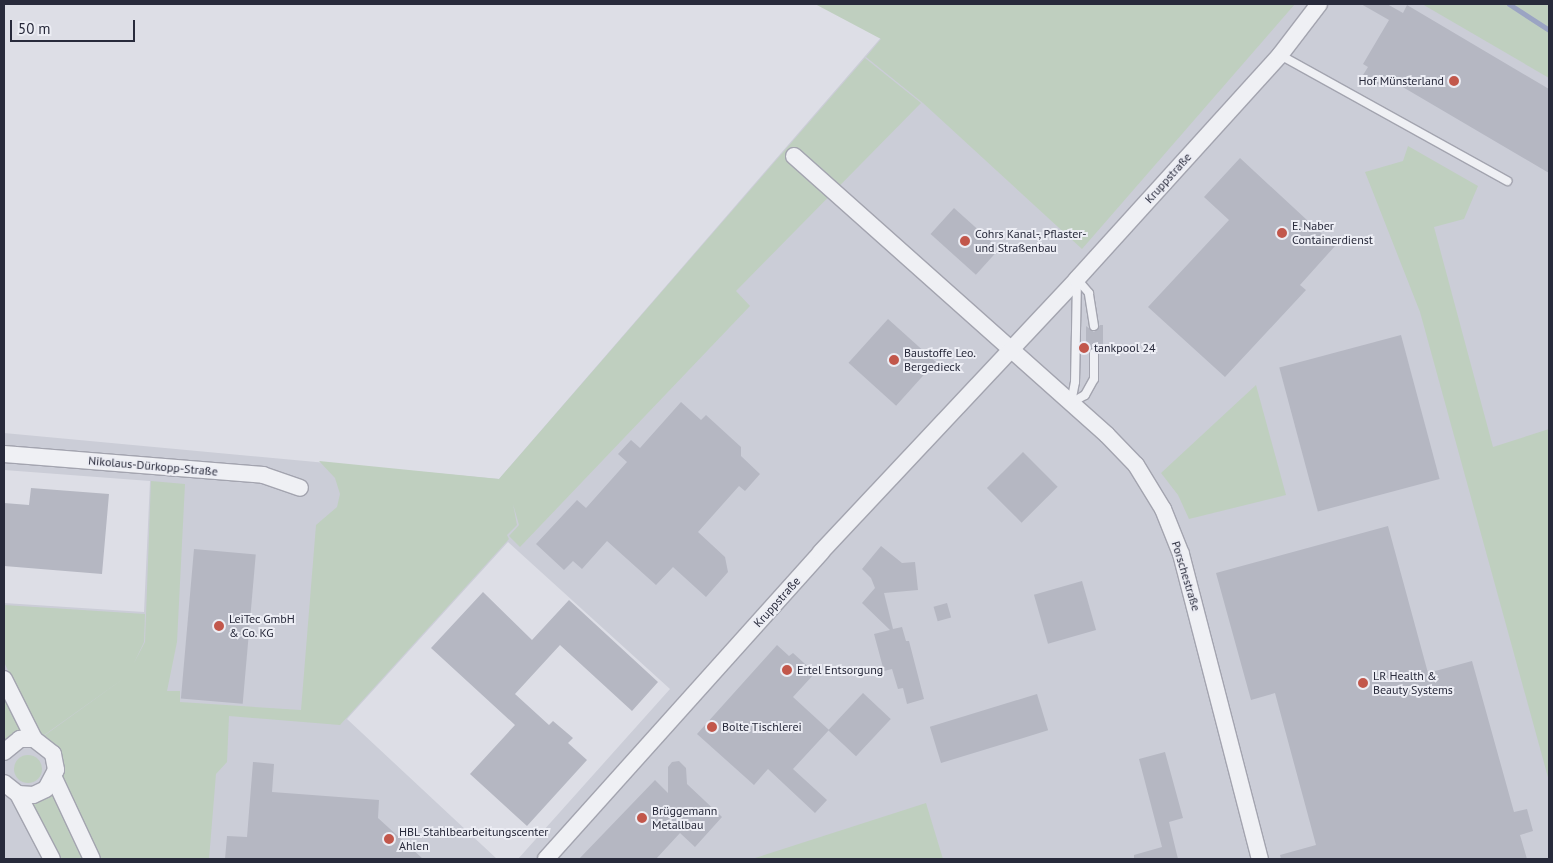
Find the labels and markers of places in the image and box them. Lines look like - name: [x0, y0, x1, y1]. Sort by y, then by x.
- place label: Hof Münsterland: [1358, 74, 1444, 88]
- marker: Hof Münsterland: [1448, 75, 1460, 87]
- place label: E. Naber Containerdienst: [1292, 219, 1373, 247]
- place label: Cohrs Kanal-, Pflaster- und Straßenbau: [975, 227, 1088, 255]
- marker: E. Naber Containerdienst: [1276, 227, 1288, 239]
- marker: Cohrs Kanal-, Pflaster- und Straßenbau: [959, 235, 971, 247]
- place label: tankpool 24: [1094, 341, 1155, 355]
- marker: tankpool 24: [1078, 342, 1090, 354]
- place label: Baustoffe Leo. Bergedieck: [904, 346, 976, 374]
- marker: Baustoffe Leo. Bergedieck: [888, 354, 900, 366]
- place label: LeiTec GmbH & Co. KG: [229, 612, 295, 640]
- marker: LeiTec GmbH & Co. KG: [213, 620, 225, 632]
- place label: Ertel Entsorgung: [797, 663, 883, 677]
- marker: Ertel Entsorgung: [781, 664, 793, 676]
- place label: LR Health & Beauty Systems: [1373, 669, 1453, 697]
- marker: LR Health & Beauty Systems: [1357, 677, 1369, 689]
- place label: Bolte Tischlerei: [722, 720, 802, 734]
- marker: Bolte Tischlerei: [706, 721, 718, 733]
- place label: Brüggemann Metallbau: [652, 804, 717, 832]
- marker: Brüggemann Metallbau: [636, 812, 648, 824]
- place label: HBL Stahlbearbeitungscenter Ahlen: [399, 825, 549, 853]
- marker: HBL Stahlbearbeitungscenter Ahlen: [383, 833, 395, 845]

